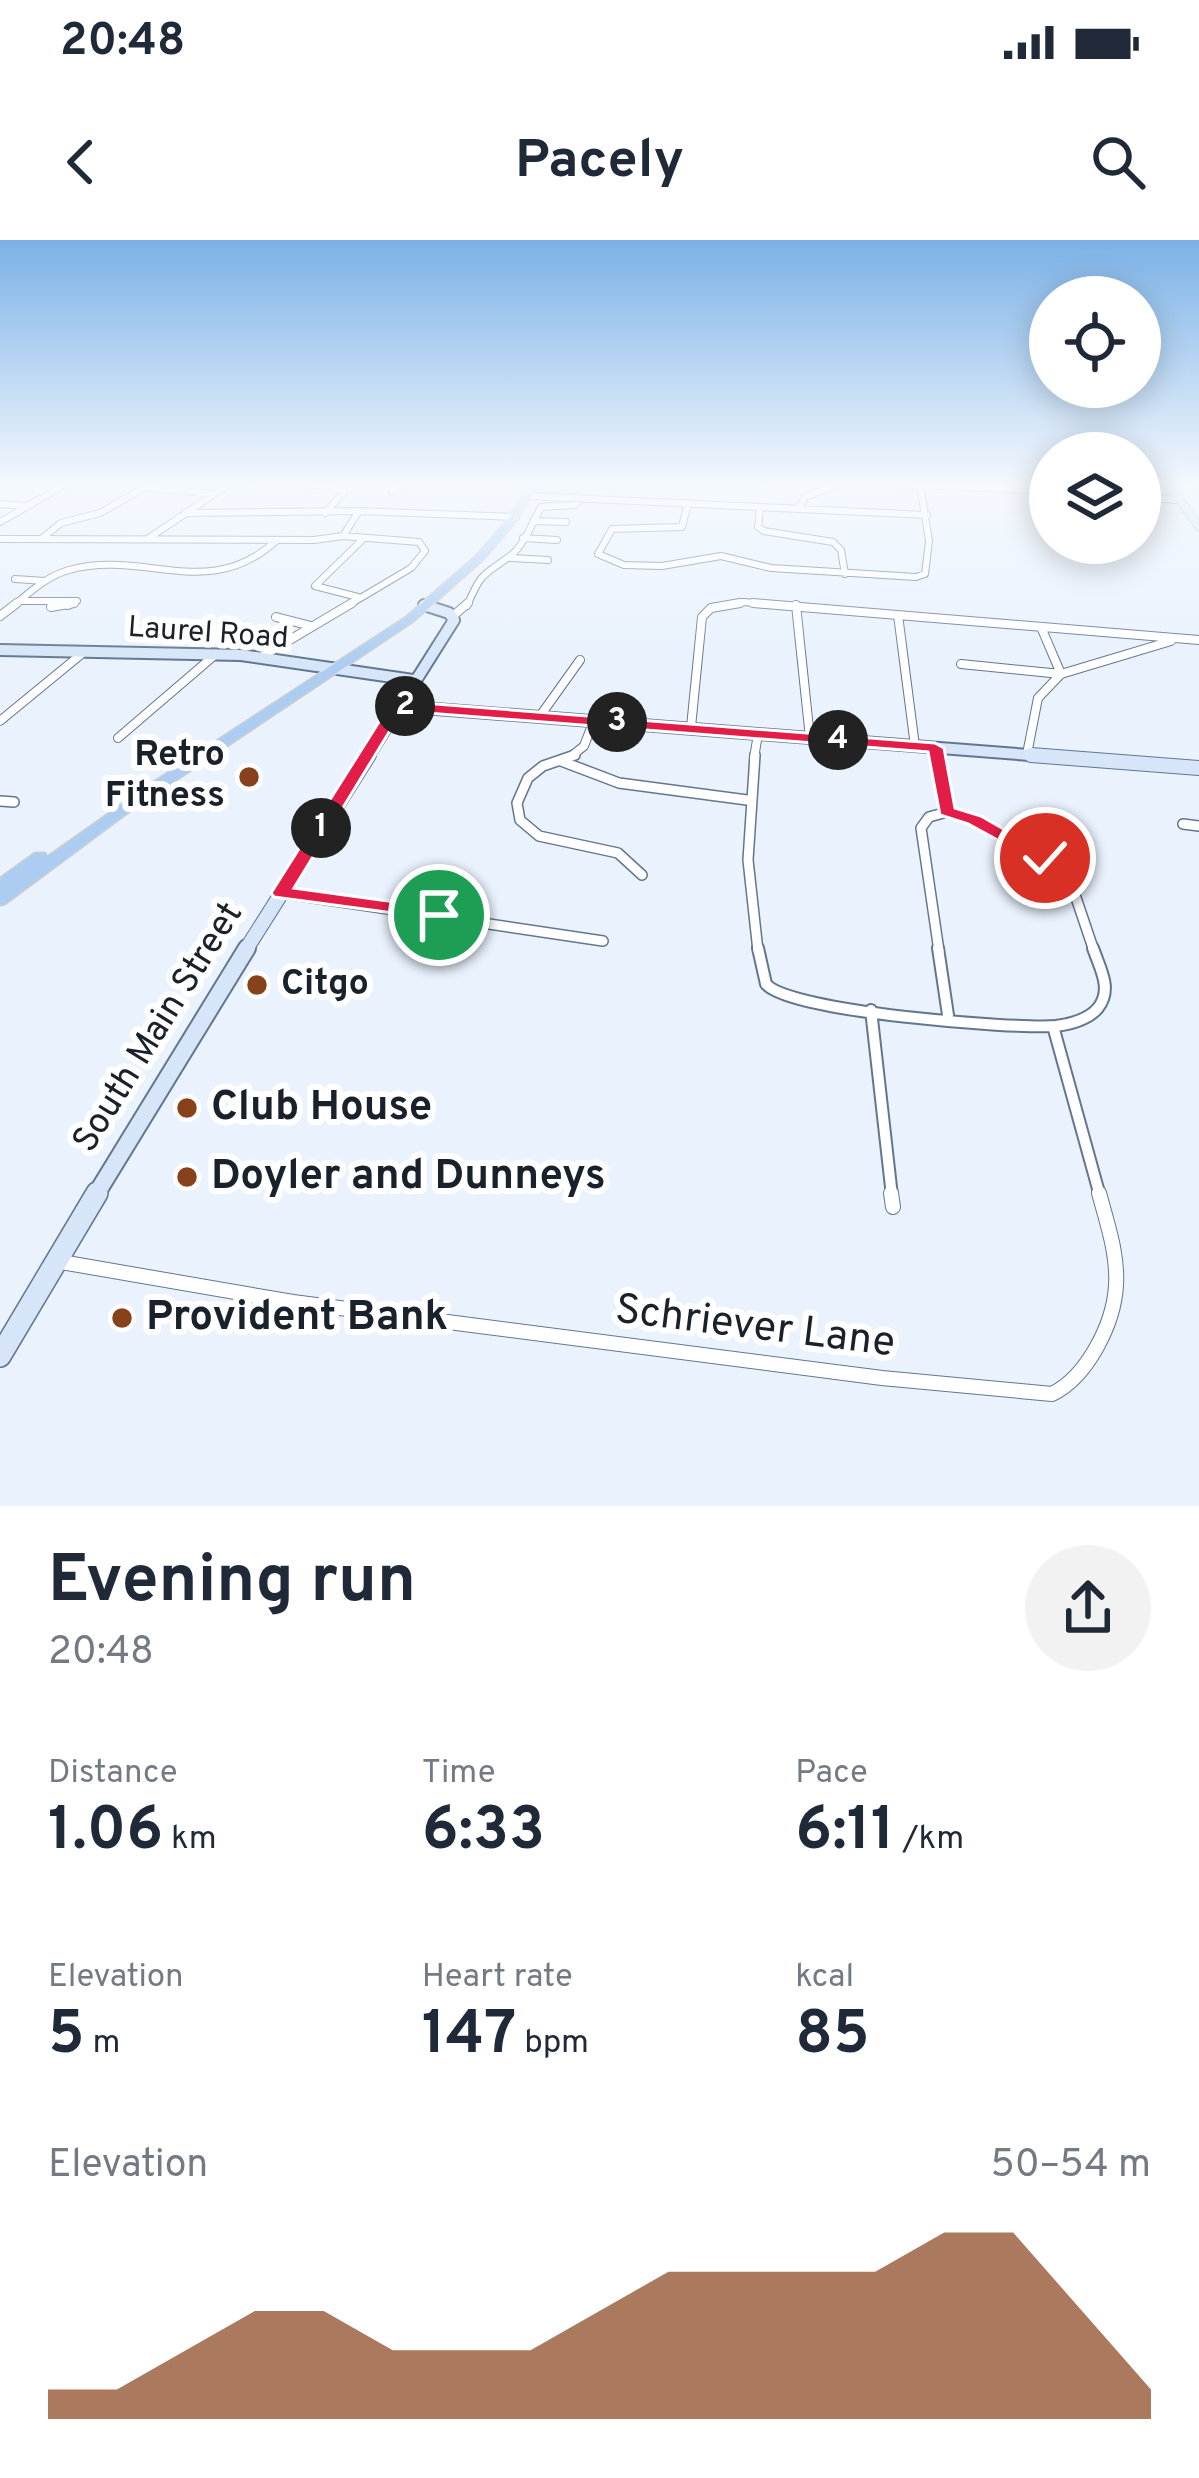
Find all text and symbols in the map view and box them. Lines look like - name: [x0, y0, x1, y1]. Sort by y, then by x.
- text: 20:48: [60, 14, 185, 71]
- text: Pacely: [515, 128, 684, 197]
- icon: back: [48, 129, 114, 195]
- icon: search: [1085, 129, 1151, 195]
- map controls: [1029, 276, 1161, 564]
- button: locate: [1029, 276, 1161, 408]
- button: layers: [1029, 432, 1161, 564]
- street label: Laurel Road: [126, 610, 290, 658]
- pin: 2: [375, 676, 435, 736]
- text: 2: [395, 685, 415, 727]
- pin: 3: [587, 692, 647, 752]
- text: 3: [607, 701, 627, 743]
- pin: 4: [808, 710, 868, 770]
- text: 4: [827, 719, 849, 761]
- place label: Retro Fitness: [105, 733, 225, 820]
- marker: Retro Fitness: [236, 764, 262, 790]
- pin: 1: [291, 798, 351, 858]
- text: 1: [314, 807, 328, 849]
- pin: [994, 807, 1096, 909]
- icon: check: [1012, 825, 1078, 891]
- pin: [388, 864, 490, 966]
- icon: arrive: [406, 882, 472, 948]
- street label: South Main Street: [64, 894, 254, 1162]
- place label: Citgo: [281, 962, 369, 1008]
- marker: Citgo: [244, 972, 270, 998]
- place label: Club House: [211, 1082, 432, 1135]
- marker: Club House: [174, 1095, 200, 1121]
- place label: Doyler and Dunneys: [211, 1151, 606, 1204]
- marker: Doyler and Dunneys: [174, 1164, 200, 1190]
- street label: Schriever Lane: [612, 1285, 898, 1371]
- place label: Provident Bank: [146, 1292, 448, 1345]
- marker: Provident Bank: [109, 1305, 135, 1331]
- text: Evening run: [48, 1542, 416, 1625]
- button: share: [1025, 1545, 1151, 1671]
- text: 20:48: [48, 1629, 154, 1678]
- text: Distance: [48, 1753, 178, 1795]
- text: Time: [422, 1753, 495, 1795]
- text: Pace: [795, 1753, 868, 1795]
- text: 1.06: [48, 1795, 163, 1871]
- text: 6:33: [422, 1795, 545, 1871]
- text: 6:11: [795, 1795, 895, 1871]
- text: km: [163, 1819, 217, 1861]
- text: /km: [895, 1819, 964, 1861]
- text: Elevation: [48, 1957, 184, 1999]
- text: Heart rate: [422, 1957, 573, 1999]
- text: kcal: [795, 1957, 854, 1999]
- text: 5: [48, 1999, 85, 2075]
- text: 147: [422, 1999, 517, 2075]
- text: 85: [795, 1999, 870, 2075]
- text: m: [85, 2023, 120, 2065]
- text: bpm: [517, 2023, 589, 2065]
- text: Elevation: [48, 2142, 208, 2191]
- text: 50–54 m: [991, 2142, 1151, 2191]

